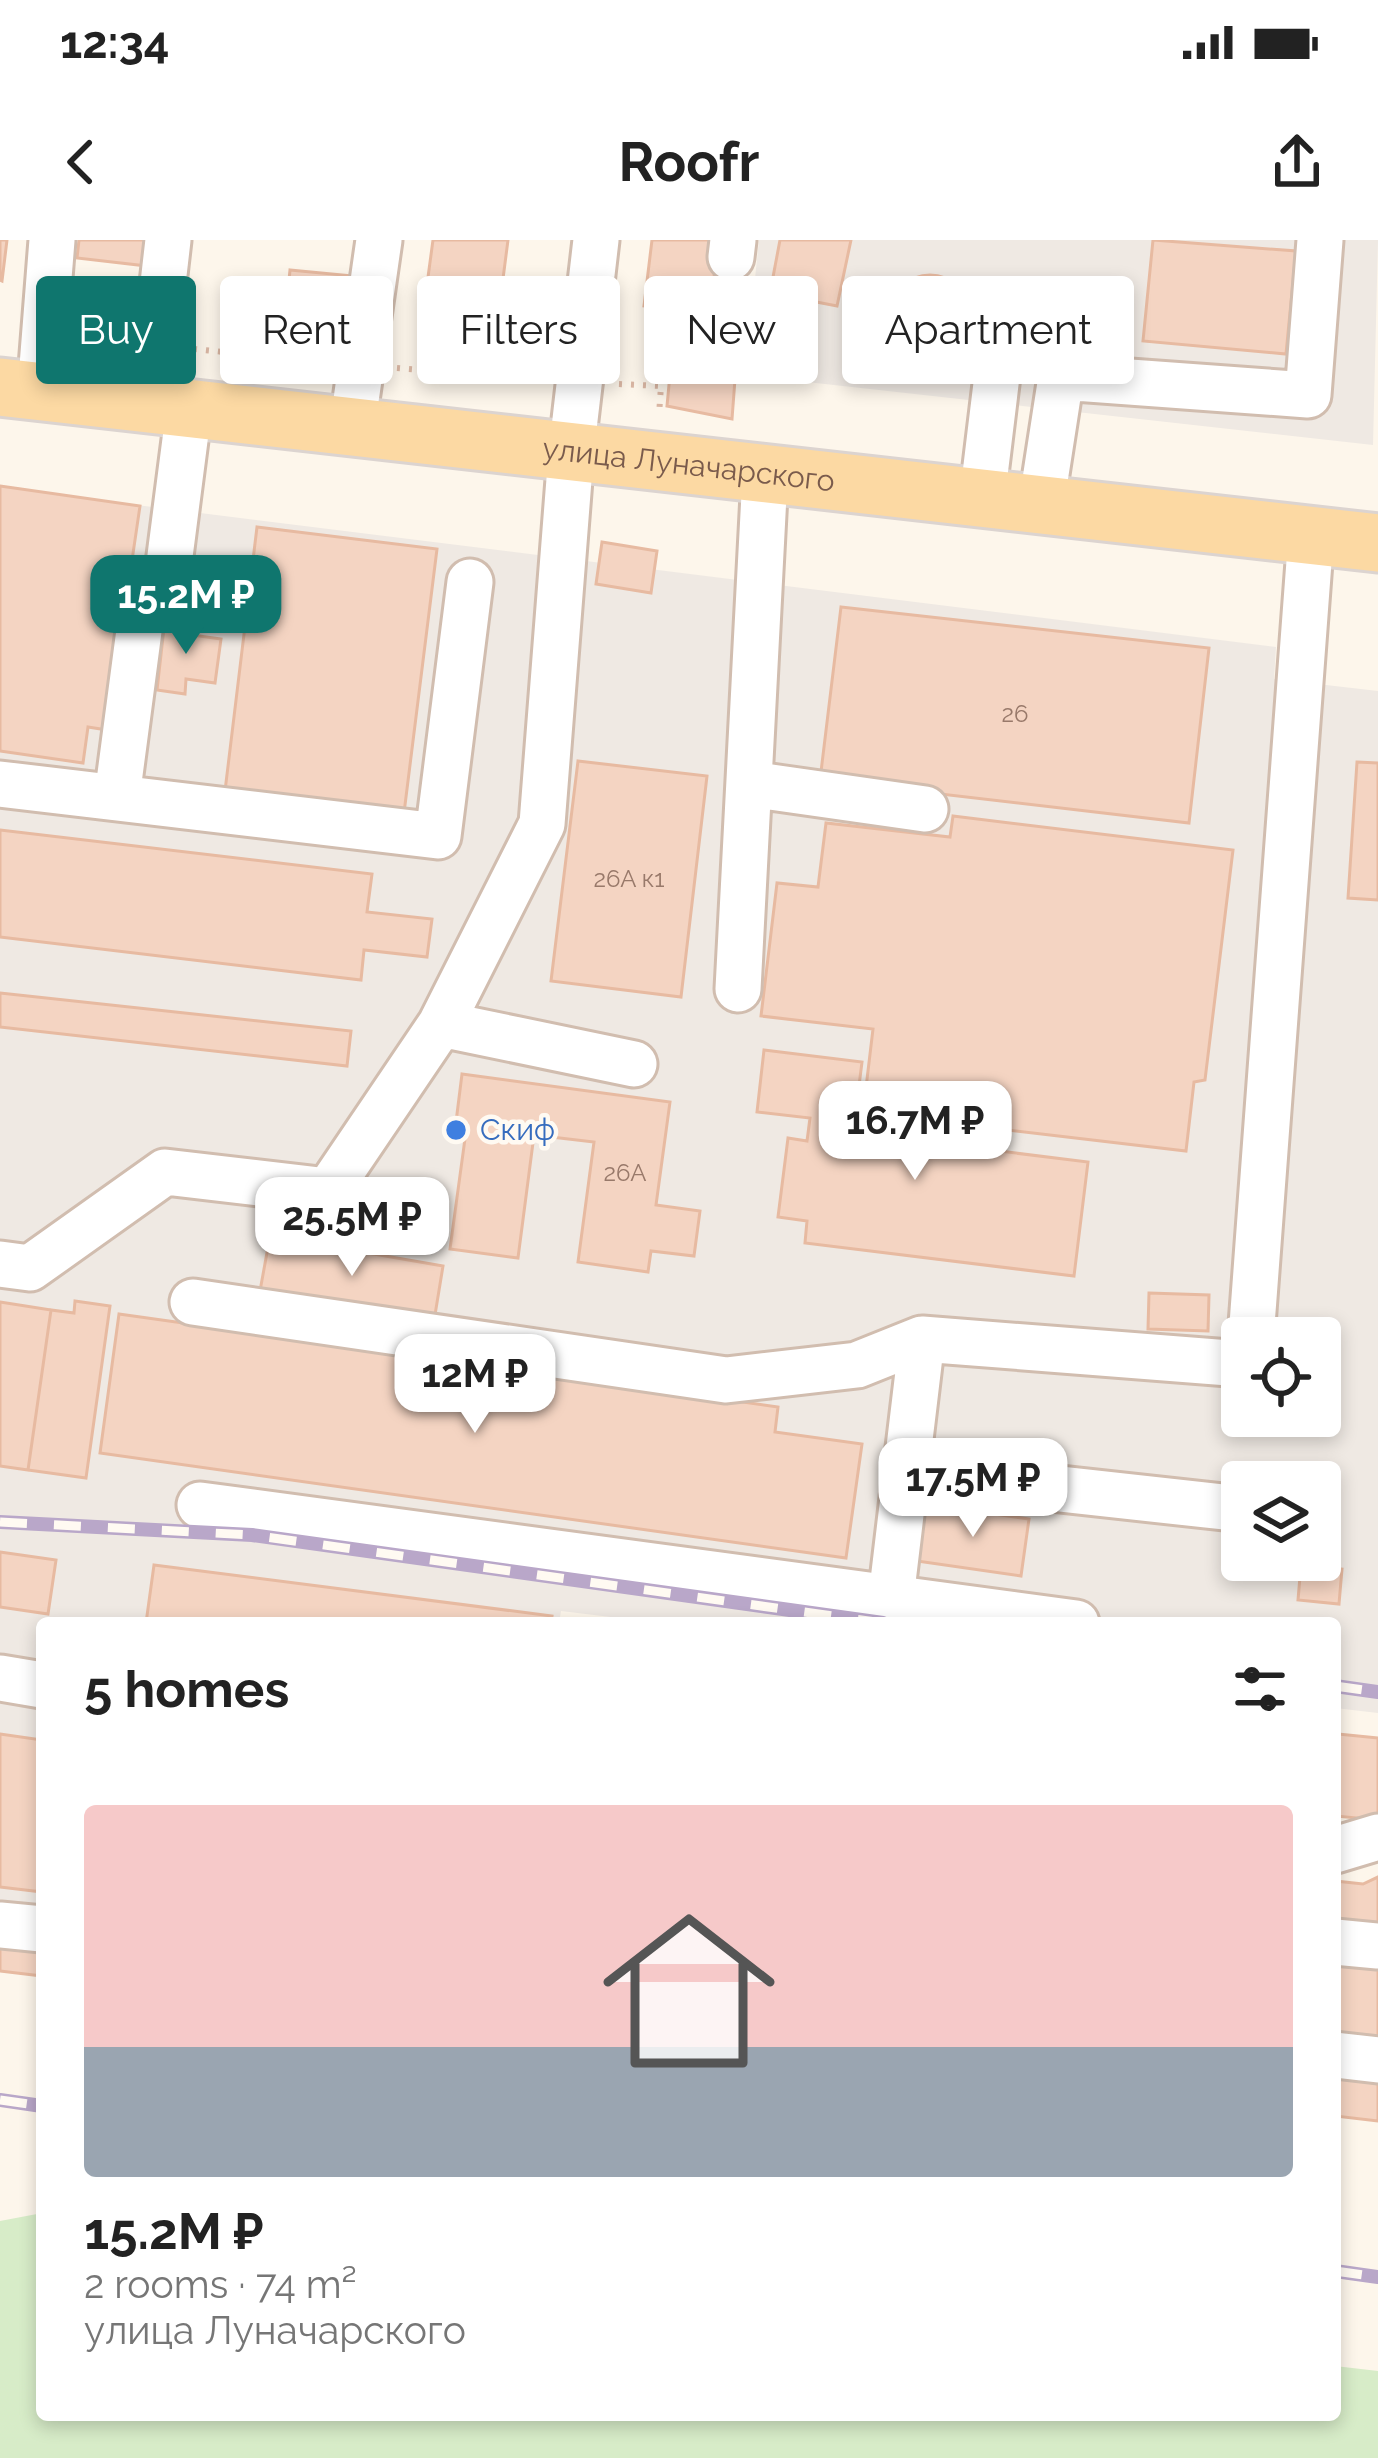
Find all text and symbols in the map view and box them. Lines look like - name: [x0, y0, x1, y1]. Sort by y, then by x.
- text: 12:34: [60, 16, 170, 69]
- icon: back: [48, 129, 114, 195]
- icon: share: [1264, 129, 1330, 195]
- text: Roofr: [618, 130, 760, 194]
- chip: Buy: [36, 276, 196, 384]
- chip: Rent: [220, 276, 393, 384]
- chip: Filters: [417, 276, 620, 384]
- chip: New: [644, 276, 818, 384]
- chip: Apartment: [842, 276, 1134, 384]
- street label: улица Луначарского: [541, 431, 837, 498]
- pin: 15.2M ₽: [75, 555, 297, 657]
- text: 15.2M ₽: [117, 571, 255, 617]
- house number: 26: [1002, 699, 1028, 728]
- house number: 26А к1: [594, 864, 664, 893]
- pin: 16.7M ₽: [804, 1081, 1026, 1183]
- text: 16.7M ₽: [846, 1097, 984, 1143]
- place label: Скиф: [480, 1112, 555, 1147]
- marker: Скиф: [443, 1117, 469, 1143]
- house number: 26А: [604, 1158, 646, 1187]
- pin: 25.5M ₽: [241, 1177, 463, 1279]
- text: 25.5M ₽: [282, 1193, 422, 1239]
- map controls: [1221, 1317, 1341, 1581]
- button: locate: [1221, 1317, 1341, 1437]
- pin: 12M ₽: [391, 1334, 559, 1436]
- text: 12M ₽: [421, 1350, 529, 1396]
- pin: 17.5M ₽: [862, 1438, 1084, 1540]
- text: 17.5M ₽: [905, 1454, 1041, 1500]
- button: layers: [1221, 1461, 1341, 1581]
- icon: filters: [1227, 1656, 1293, 1722]
- text: 5 homes: [84, 1659, 289, 1719]
- icon: home: [581, 1883, 797, 2099]
- text: 15.2M ₽: [84, 2201, 264, 2261]
- text: 2 rooms · 74 m²: [84, 2261, 357, 2307]
- text: улица Луначарского: [84, 2307, 466, 2353]

